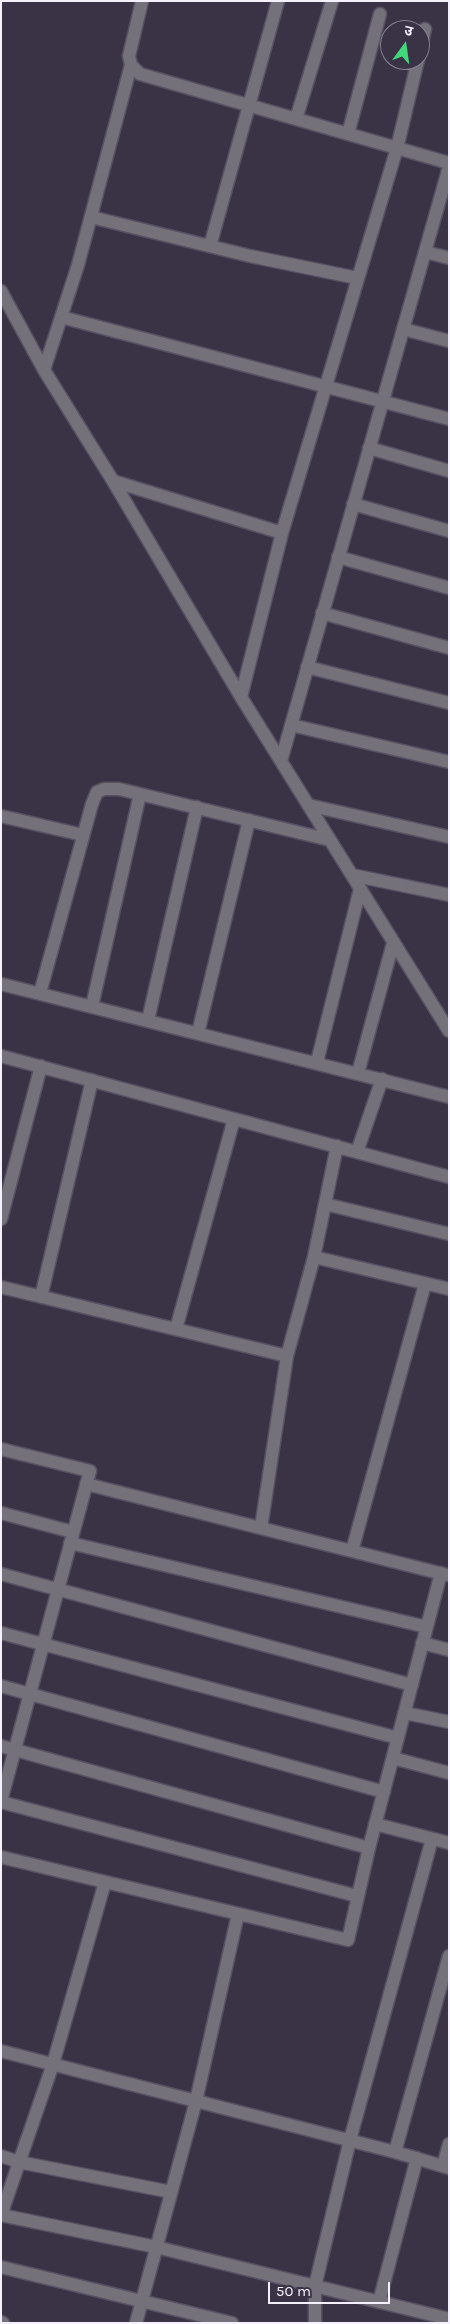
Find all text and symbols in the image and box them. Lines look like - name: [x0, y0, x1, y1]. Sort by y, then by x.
- north arrow: [380, 20, 430, 70]
- text: उ: [402, 22, 415, 40]
- scale bar: [270, 2272, 392, 2304]
- text: 50 m: [276, 2282, 311, 2300]

